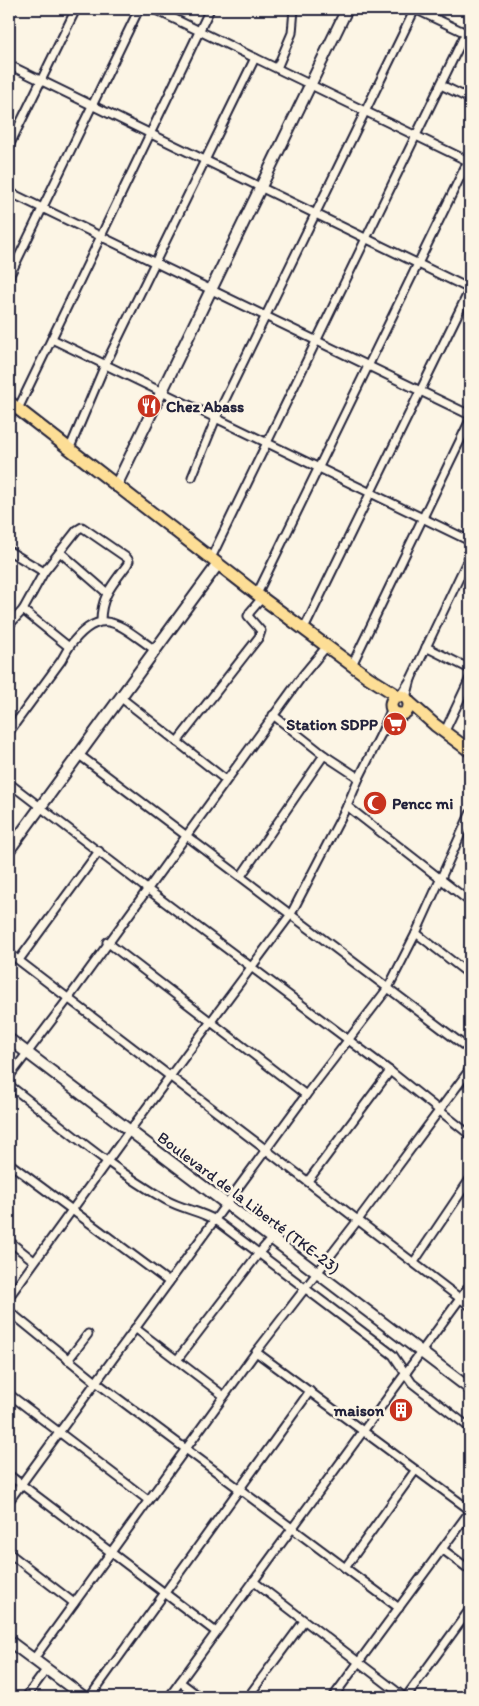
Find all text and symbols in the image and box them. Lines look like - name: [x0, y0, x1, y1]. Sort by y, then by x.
- restaurant icon: Chez Abass: [136, 393, 162, 419]
- place label: Chez Abass: [166, 397, 244, 416]
- supermarket icon: Station SDPP: [382, 711, 408, 737]
- place label: Station SDPP: [286, 715, 379, 734]
- mosque icon: Pencc mi: [362, 790, 388, 816]
- place label: Pencc mi: [392, 794, 453, 813]
- street label: Boulevard de la Liberté (TKE-23): [154, 1128, 344, 1277]
- building icon: maison: [388, 1397, 414, 1423]
- place label: maison: [333, 1401, 385, 1420]

